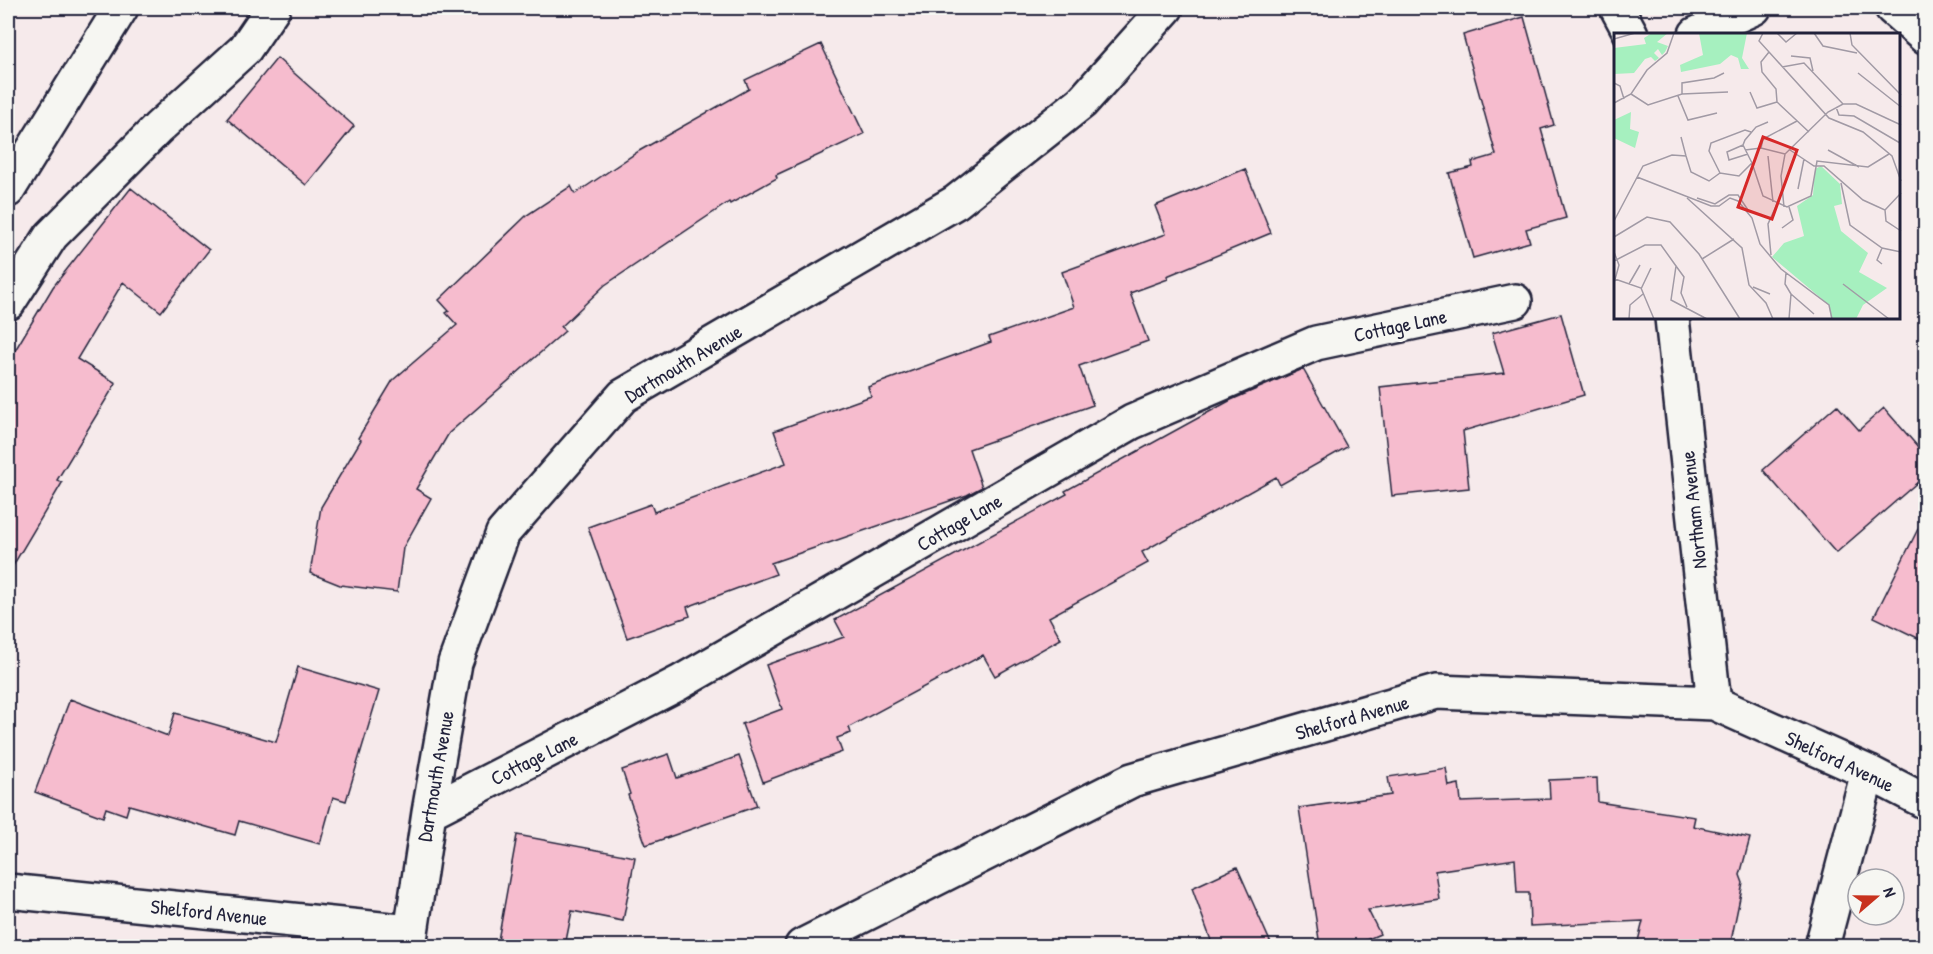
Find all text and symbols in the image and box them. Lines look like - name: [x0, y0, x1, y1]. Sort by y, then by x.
- inset map: [1614, 33, 1900, 320]
- street label: Cottage Lane: [1351, 302, 1449, 348]
- street label: Dartmouth Avenue: [619, 317, 747, 409]
- street label: Northam Avenue: [1673, 450, 1713, 570]
- street label: Cottage Lane: [911, 487, 1007, 557]
- street label: Shelford Avenue: [1292, 688, 1412, 746]
- street label: Dartmouth Avenue: [410, 709, 460, 843]
- street label: Shelford Avenue: [1781, 724, 1899, 798]
- street label: Cottage Lane: [486, 725, 582, 791]
- north arrow: [1846, 867, 1906, 927]
- text: N: [1878, 884, 1902, 900]
- street label: Shelford Avenue: [149, 892, 269, 932]

